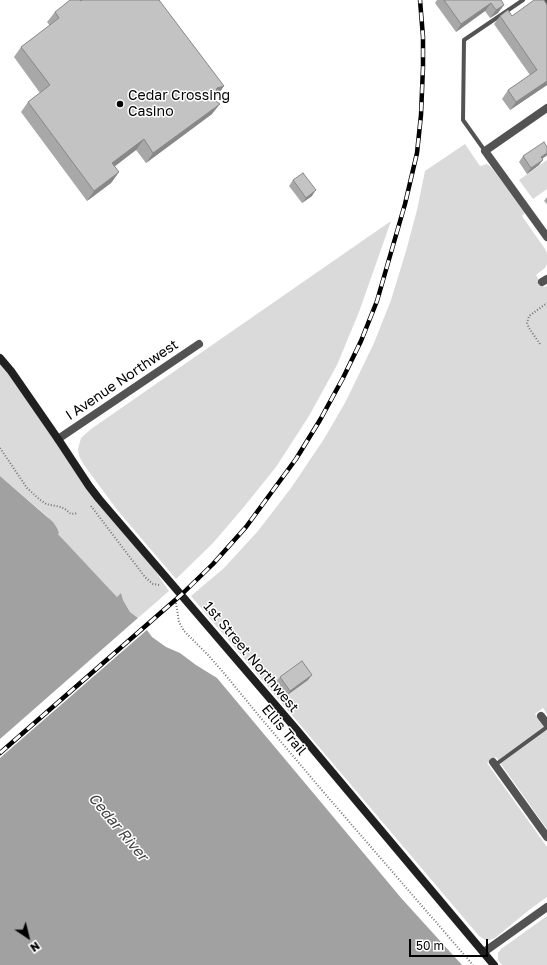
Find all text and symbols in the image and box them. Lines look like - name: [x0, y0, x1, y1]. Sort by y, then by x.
- place label: Cedar Crossing Casino: [128, 88, 230, 120]
- marker: Cedar Crossing Casino: [115, 99, 125, 109]
- street label: I Avenue Northwest: [63, 336, 181, 424]
- street label: 1st Street Northwest: [200, 598, 302, 716]
- street label: Ellis Trail: [258, 701, 310, 759]
- water label: Cedar River: [84, 789, 152, 865]
- north arrow: [8, 917, 48, 957]
- scale bar: [411, 931, 490, 957]
- text: 50 m: [416, 938, 444, 953]
- text: N: [28, 940, 42, 955]

